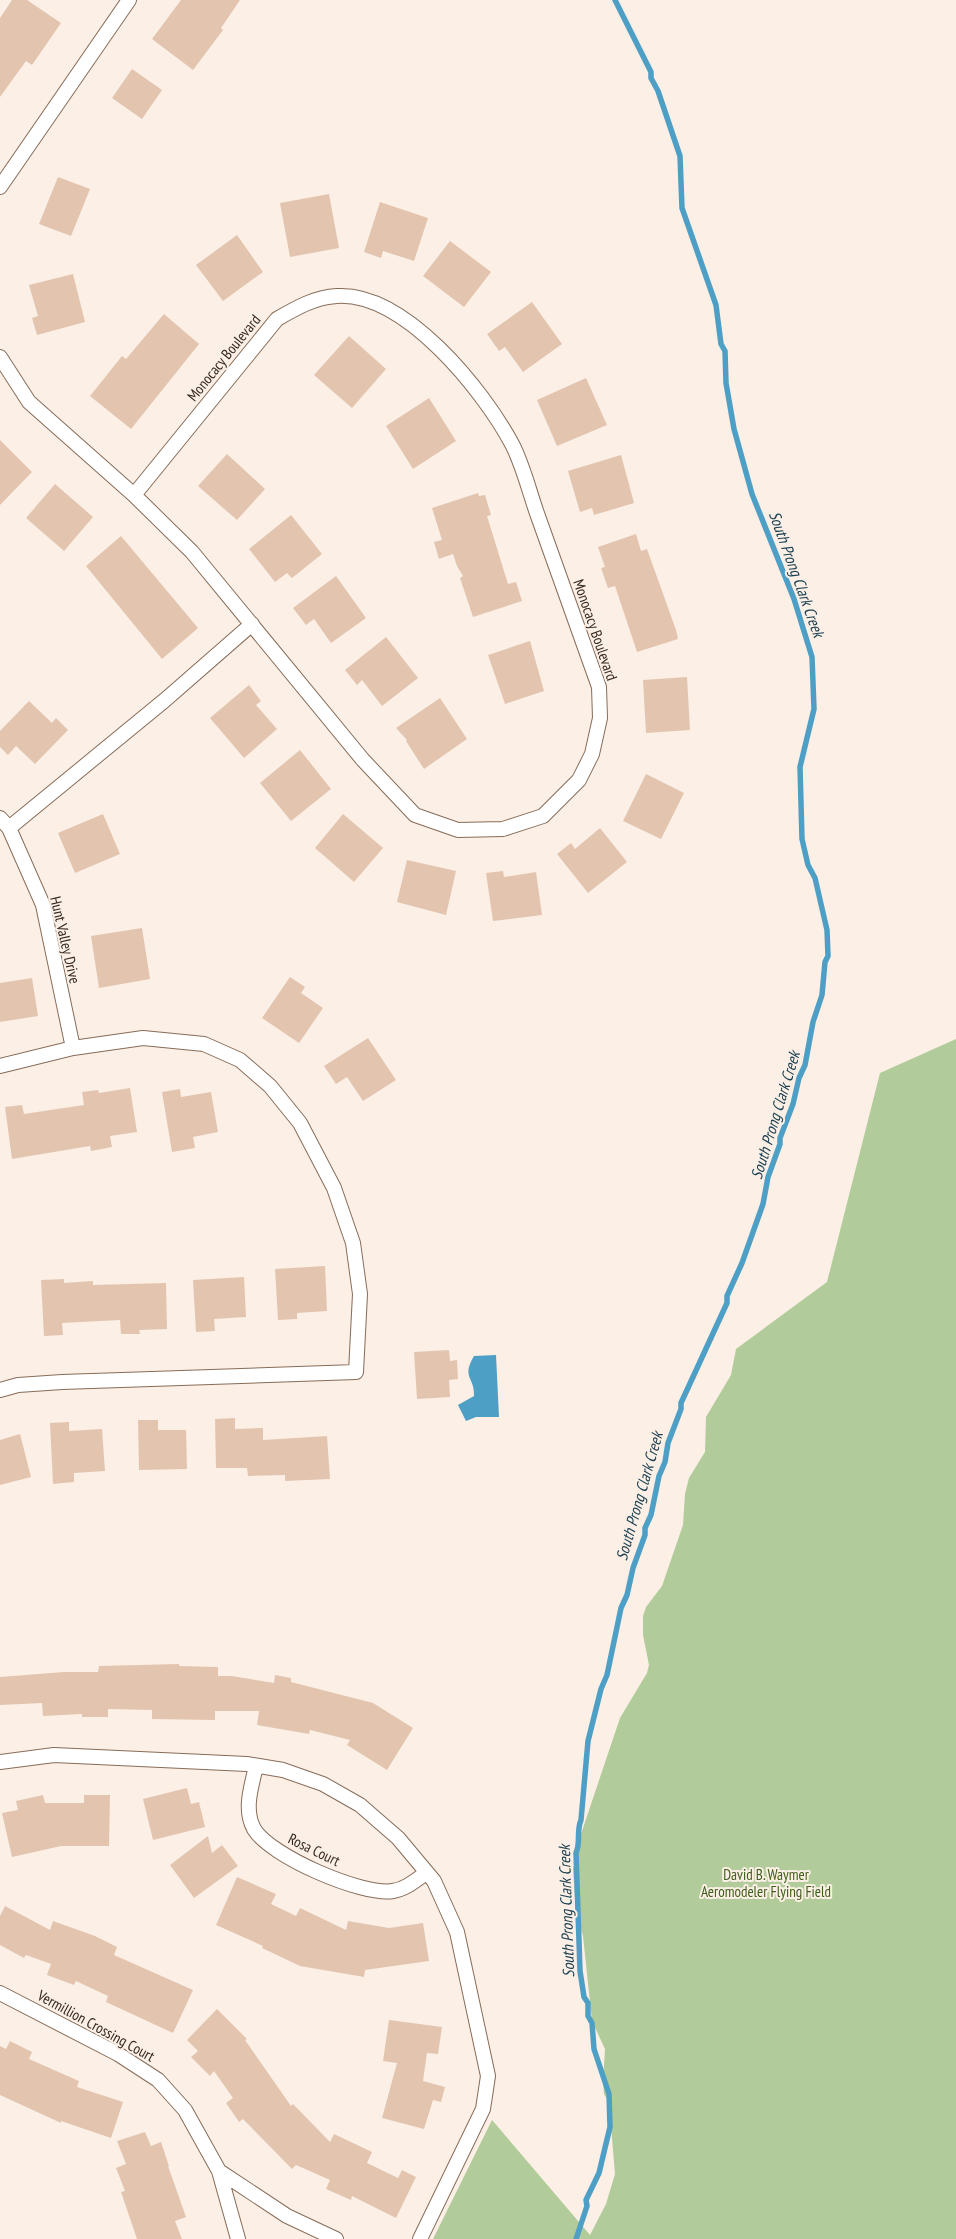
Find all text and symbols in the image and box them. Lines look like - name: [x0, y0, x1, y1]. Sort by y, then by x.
- street label: Monocacy Boulevard: [183, 311, 264, 405]
- water label: South Prong Clark Creek: [765, 508, 830, 641]
- street label: Monocacy Boulevard: [569, 577, 622, 683]
- street label: Hunt Valley Drive: [46, 894, 85, 985]
- water label: South Prong Clark Creek: [746, 1047, 804, 1181]
- water label: South Prong Clark Creek: [611, 1428, 667, 1563]
- street label: Rosa Court: [285, 1829, 343, 1870]
- water label: South Prong Clark Creek: [554, 1843, 578, 1978]
- park label: David B. Waymer Aeromodeler Flying Field: [701, 1865, 831, 1901]
- street label: Vermillion Crossing Court: [33, 1985, 158, 2066]

